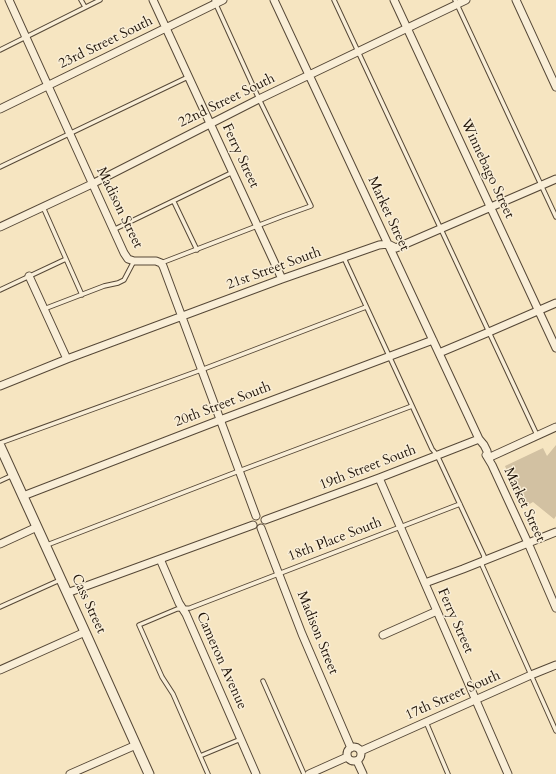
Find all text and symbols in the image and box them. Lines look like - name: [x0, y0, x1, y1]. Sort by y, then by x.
- street label: 23rd Street South: [56, 13, 156, 73]
- street label: 22nd Street South: [176, 70, 278, 132]
- street label: Winnebago Street: [457, 116, 517, 222]
- street label: Ferry Street: [218, 121, 262, 191]
- street label: Madison Street: [92, 165, 146, 251]
- street label: Market Street: [363, 174, 413, 254]
- street label: 21st Street South: [225, 244, 323, 294]
- street label: 20th Street South: [172, 379, 274, 431]
- street label: 19th Street South: [317, 442, 419, 494]
- street label: Market Street: [499, 465, 549, 545]
- street label: 18th Place South: [286, 514, 384, 566]
- street label: Cass Street: [67, 572, 109, 636]
- street label: Ferry Street: [433, 586, 477, 656]
- street label: Madison Street: [293, 589, 341, 677]
- street label: Cameron Avenue: [192, 610, 250, 712]
- street label: 17th Street South: [403, 668, 503, 724]

